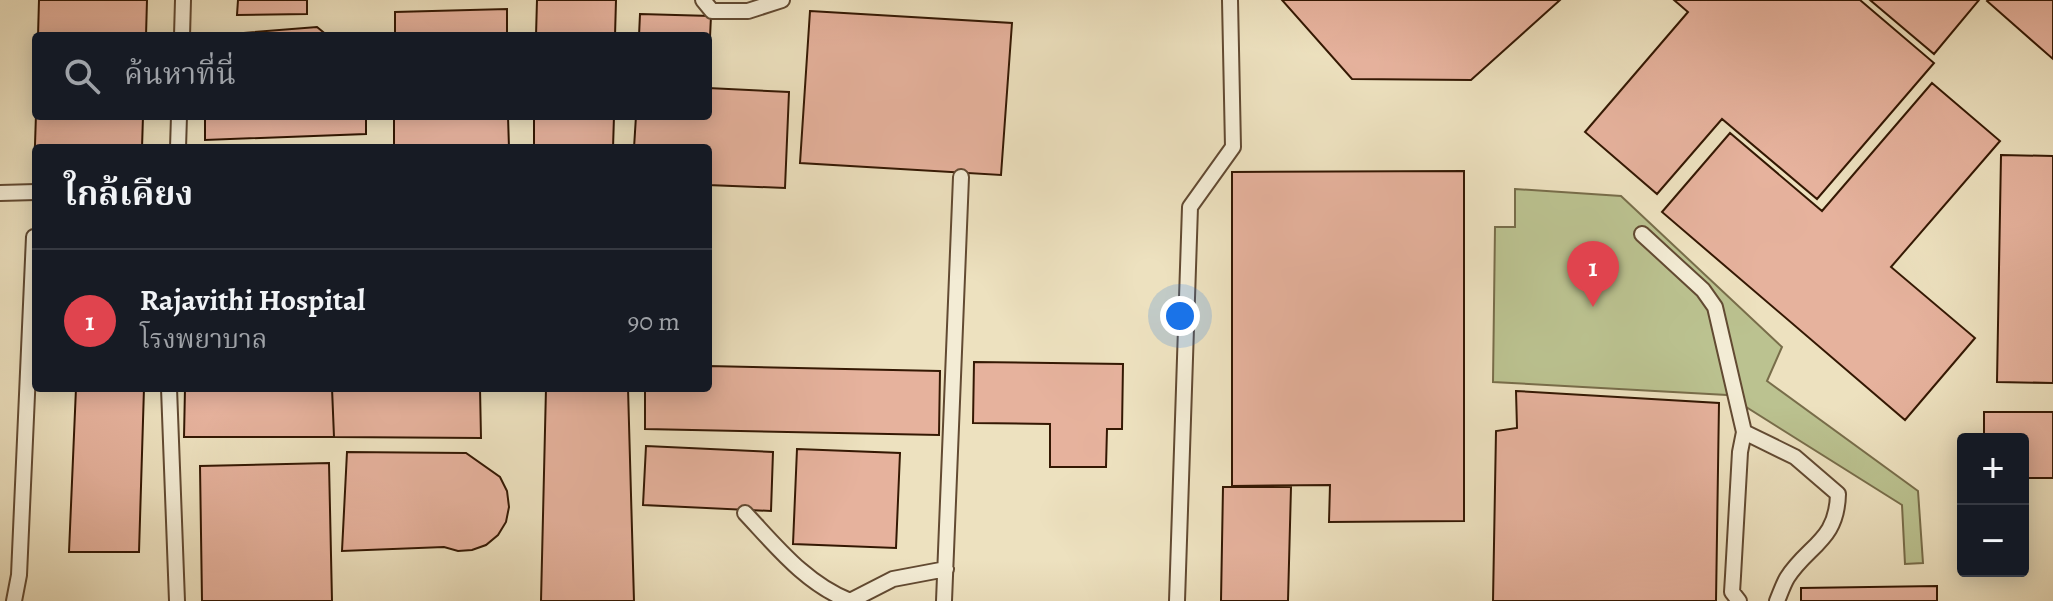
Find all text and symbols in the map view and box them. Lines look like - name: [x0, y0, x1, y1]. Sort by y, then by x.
- search box: [32, 32, 712, 120]
- icon: search: [60, 54, 104, 98]
- text: ค้นหาที่นี่: [124, 54, 236, 94]
- text: ใกล้เคียง: [64, 170, 193, 217]
- pin: 1: [1567, 241, 1619, 307]
- text: Rajavithi Hospital: [140, 280, 365, 320]
- your location: [1160, 296, 1200, 336]
- text: 1: [85, 304, 95, 339]
- text: 90 m: [628, 304, 680, 339]
- text: โรงพยาบาล: [140, 322, 267, 357]
- map controls: [1957, 433, 2029, 577]
- button: +: [1957, 433, 2029, 505]
- button: −: [1957, 505, 2029, 577]

